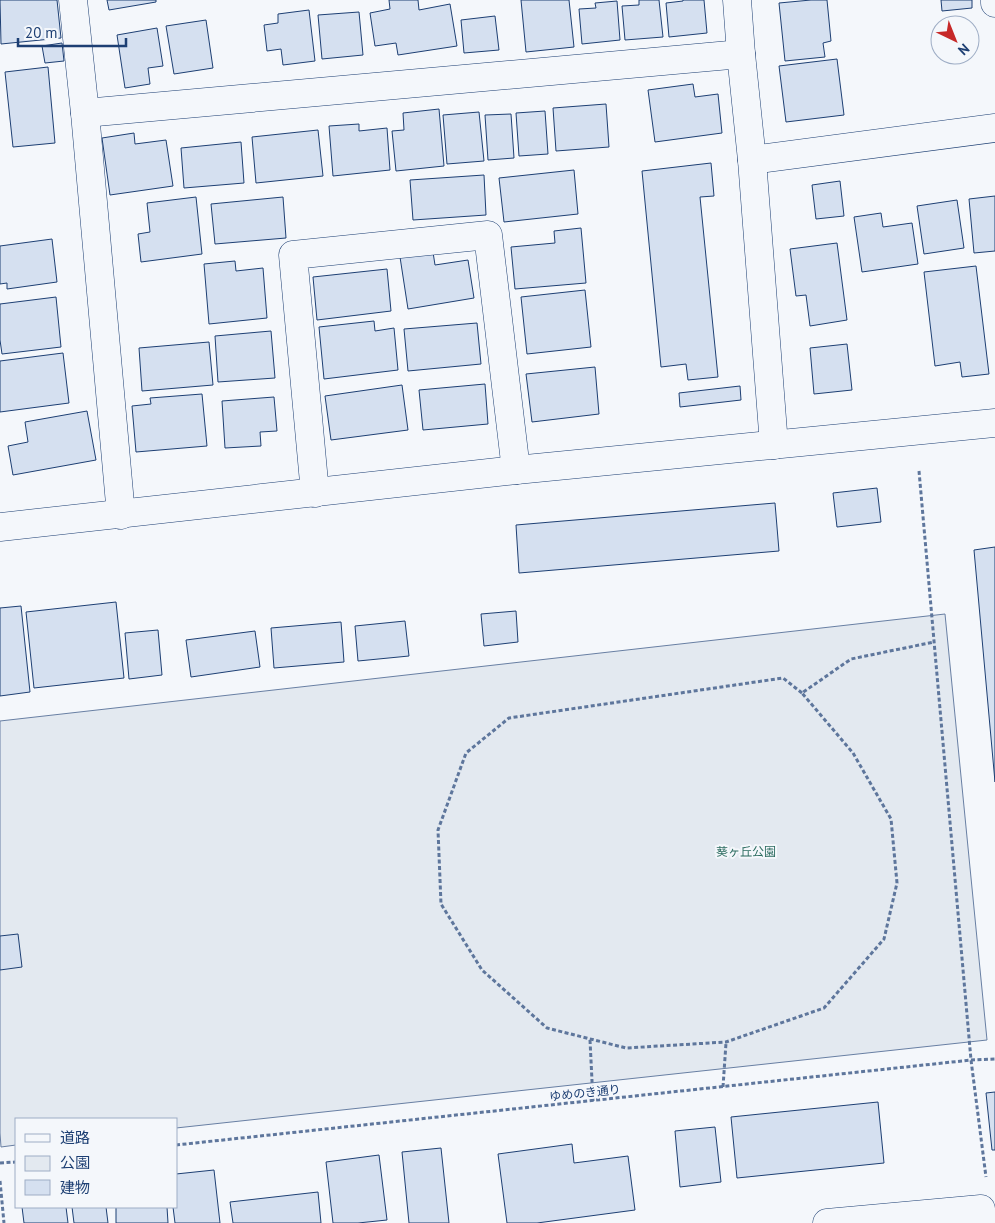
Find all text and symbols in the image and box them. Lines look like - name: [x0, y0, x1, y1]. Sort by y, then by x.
- scale bar: [18, 15, 125, 47]
- north arrow: [930, 15, 980, 65]
- text: 20 m: [25, 23, 58, 42]
- text: N: [954, 40, 973, 59]
- park label: 葵ヶ丘公園: [716, 844, 776, 859]
- street label: ゆめのき通り: [549, 1081, 621, 1104]
- legend: [15, 1118, 178, 1208]
- text: 道路: [60, 1128, 90, 1147]
- text: 公園: [60, 1153, 90, 1172]
- text: 建物: [60, 1178, 90, 1197]

